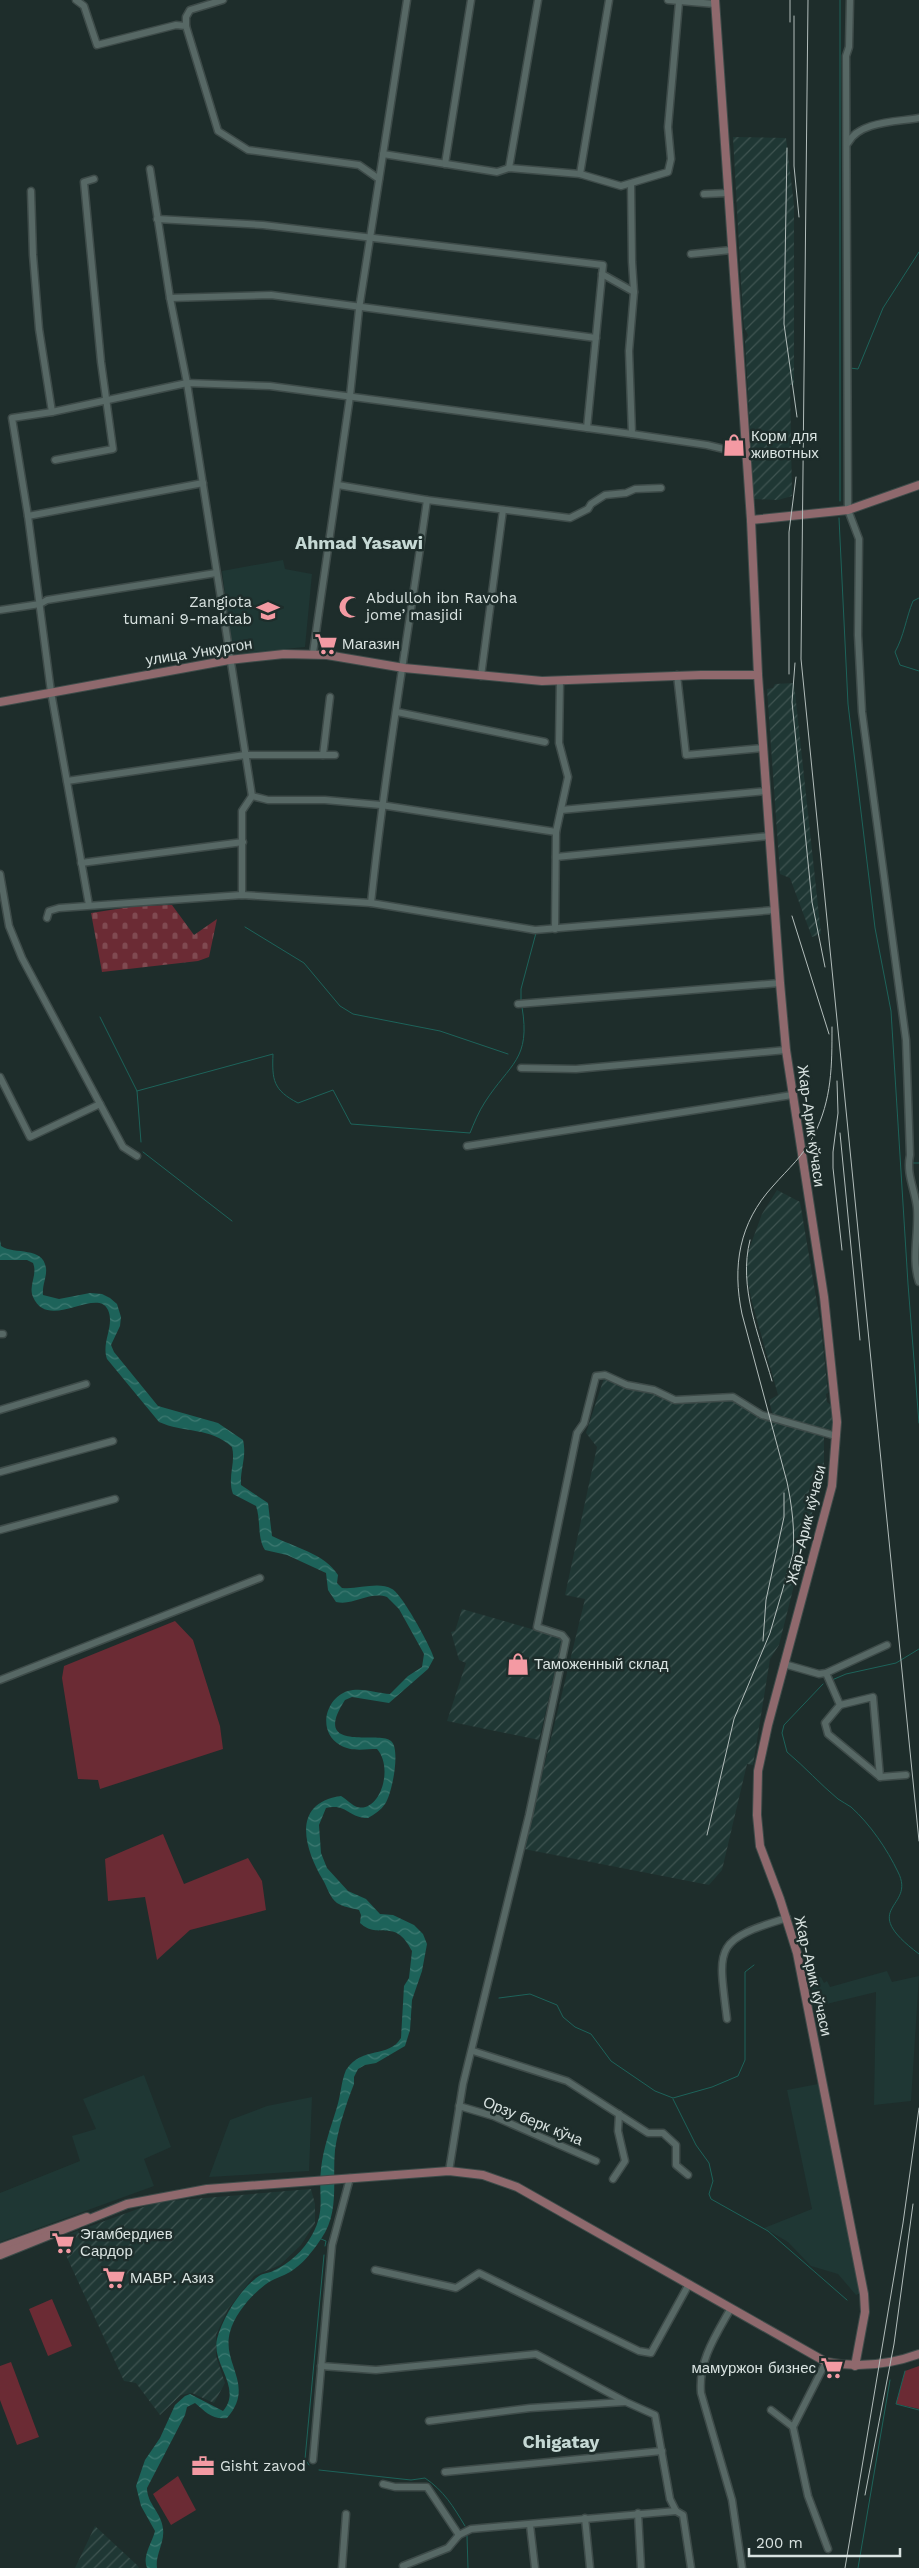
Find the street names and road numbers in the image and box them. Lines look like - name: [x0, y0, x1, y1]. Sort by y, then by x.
- street label: улица Ункургон: [144, 635, 254, 669]
- street label: Жар-Арик кўчаси: [794, 1064, 828, 1188]
- street label: Жар-Арик кўчаси: [782, 1463, 830, 1587]
- street label: Жар-Арик кўчаси: [790, 1914, 836, 2038]
- street label: Орзу берк кўча: [480, 2093, 586, 2149]

